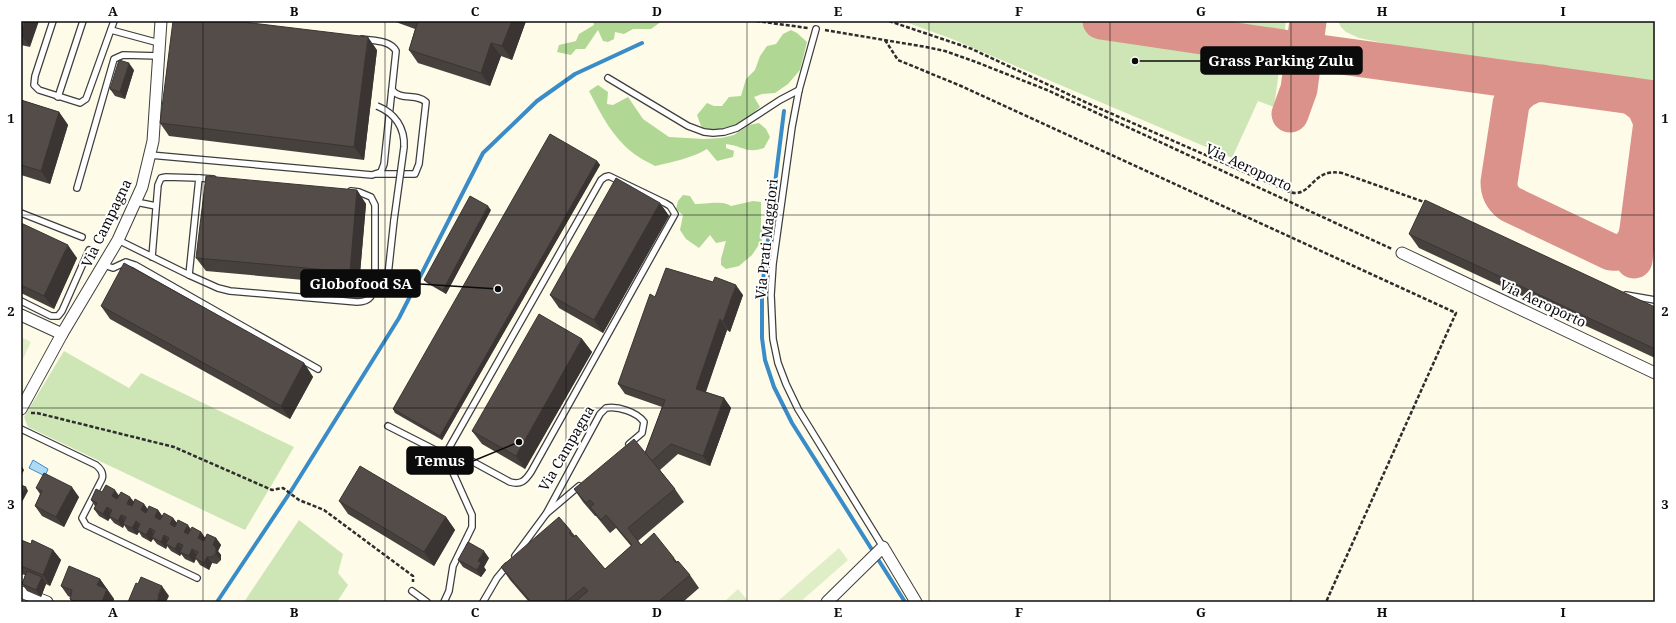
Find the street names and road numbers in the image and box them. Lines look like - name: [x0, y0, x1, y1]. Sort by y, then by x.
- street label: Via Aeroporto: [1203, 139, 1295, 195]
- street label: Via Campagna: [76, 176, 136, 270]
- street label: Via Prati Maggiori: [750, 177, 782, 300]
- street label: Via Aeroporto: [1497, 275, 1589, 331]
- street label: Via Campagna: [534, 402, 598, 494]

